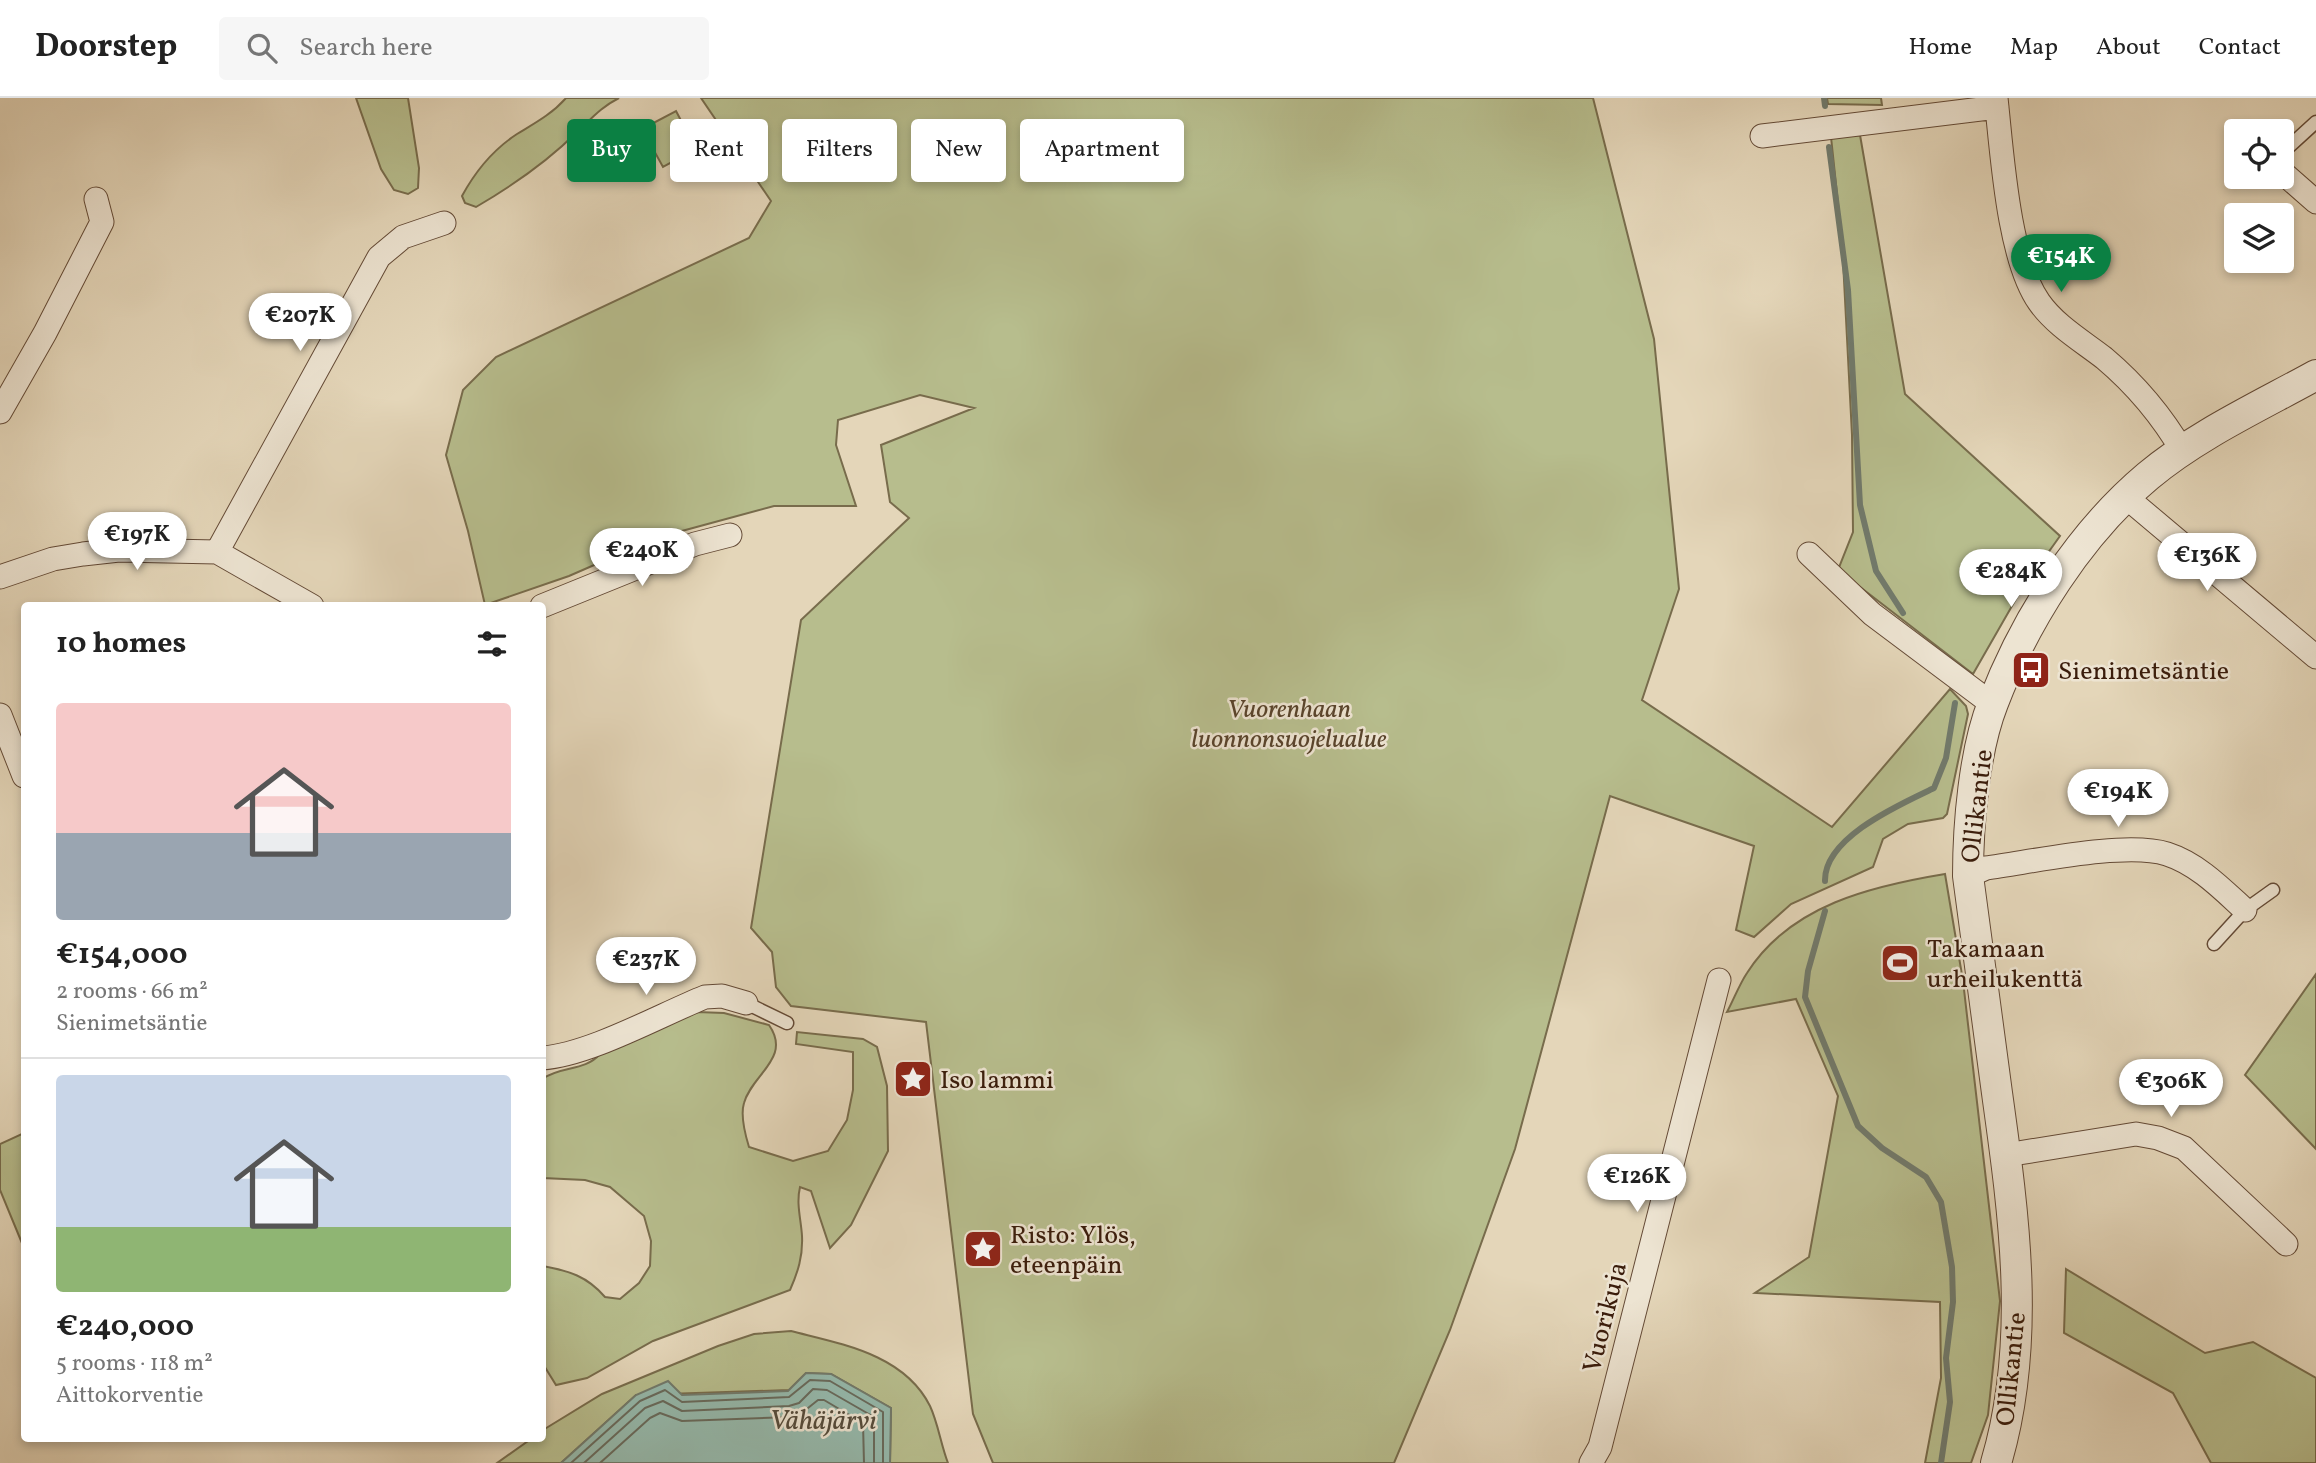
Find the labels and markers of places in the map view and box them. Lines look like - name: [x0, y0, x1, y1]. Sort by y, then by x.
- pin: €154K: [2012, 234, 2110, 294]
- pin: €207K: [251, 294, 349, 353]
- pin: €197K: [88, 512, 186, 572]
- pin: €240K: [593, 528, 691, 588]
- pin: €136K: [2158, 533, 2256, 593]
- pin: €284K: [1962, 550, 2060, 609]
- bus stop icon: Sienimetsäntie: [2010, 649, 2052, 691]
- place label: Sienimetsäntie: [2058, 654, 2229, 690]
- pin: €194K: [2069, 770, 2167, 829]
- place label: Takamaan urheilukenttä: [1927, 932, 2083, 998]
- pin: €237K: [597, 937, 695, 997]
- sports icon: Takamaan urheilukenttä: [1879, 942, 1921, 984]
- place icon: Iso lammi: [892, 1058, 934, 1100]
- pin: €306K: [2122, 1060, 2220, 1119]
- place label: Iso lammi: [940, 1063, 1054, 1099]
- pin: €126K: [1588, 1154, 1686, 1214]
- place label: Risto: Ylös, eteenpäin: [1010, 1218, 1136, 1284]
- place icon: Risto: Ylös, eteenpäin: [962, 1228, 1004, 1270]

